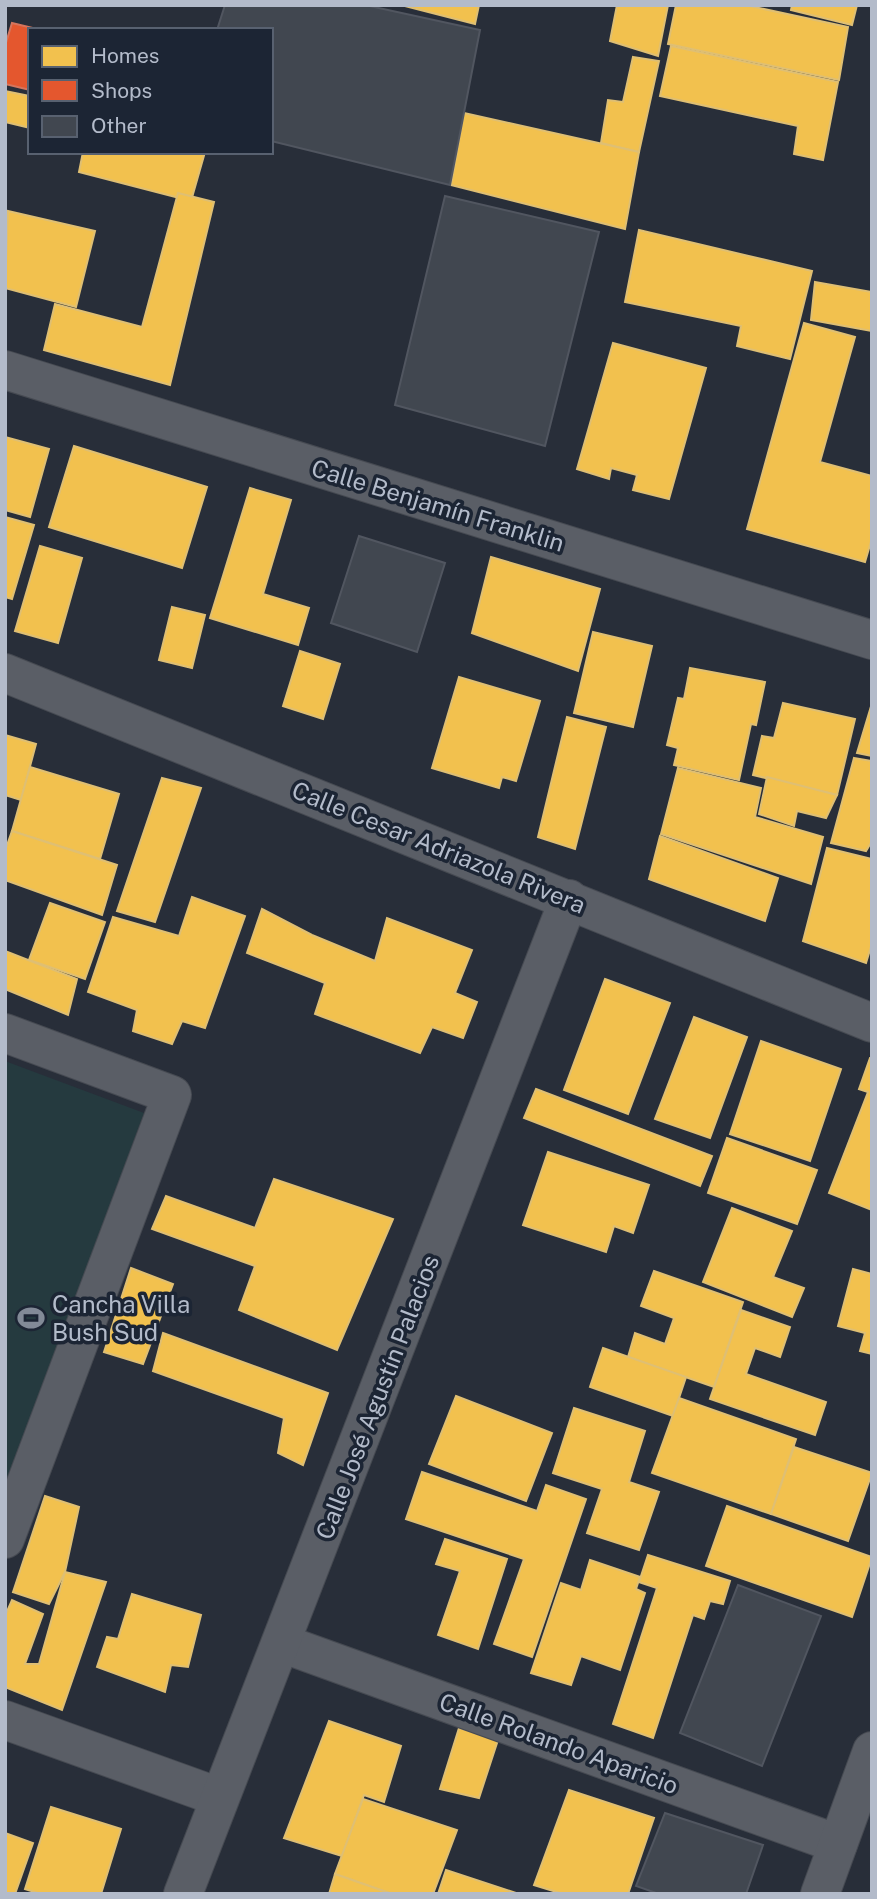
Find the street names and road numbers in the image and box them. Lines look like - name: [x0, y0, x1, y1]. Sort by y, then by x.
- street label: Calle Benjamín Franklin: [308, 453, 568, 557]
- street label: Calle Cesar Adriazola Rivera: [288, 775, 590, 919]
- street label: Calle José Agustín Palacios: [310, 1251, 444, 1543]
- street label: Calle Rolando Aparicio: [436, 1687, 682, 1799]

